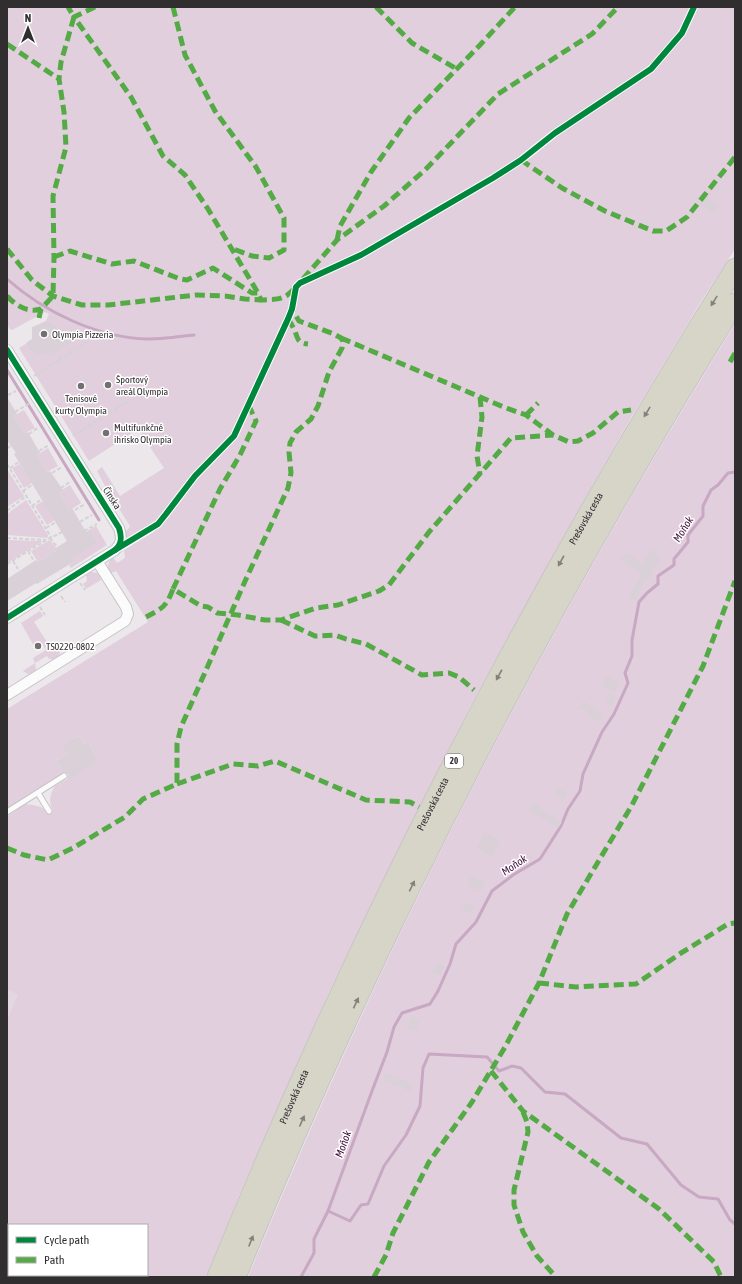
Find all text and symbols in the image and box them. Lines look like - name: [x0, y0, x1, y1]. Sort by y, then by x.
- north arrow: [8, 8, 48, 48]
- text: N: [25, 12, 31, 24]
- one-way arrow: [711, 295, 718, 307]
- marker: Olympia Pizzeria: [39, 329, 49, 339]
- place label: Olympia Pizzeria: [52, 329, 114, 340]
- place label: Športový areál Olympia: [116, 374, 169, 397]
- marker: Športový areál Olympia: [103, 380, 113, 390]
- marker: Tenisové kurty Olympia: [76, 381, 86, 391]
- place label: Tenisové kurty Olympia: [55, 393, 107, 416]
- one-way arrow: [643, 407, 651, 417]
- place label: Multifunkčné ihrisko Olympia: [114, 422, 172, 445]
- marker: Multifunkčné ihrisko Olympia: [101, 428, 111, 438]
- street label: Čínska: [101, 485, 123, 511]
- street label: Prešovská cesta: [566, 490, 605, 546]
- water label: Moňok: [671, 514, 696, 544]
- one-way arrow: [558, 555, 564, 567]
- marker: TS0220-0802: [33, 641, 43, 651]
- place label: TS0220-0802: [46, 641, 95, 652]
- one-way arrow: [495, 669, 502, 681]
- road number: 20: [445, 754, 463, 768]
- street label: Prešovská cesta: [414, 775, 450, 832]
- water label: Moňok: [499, 852, 529, 878]
- one-way arrow: [409, 880, 415, 891]
- one-way arrow: [353, 997, 359, 1009]
- street label: Prešovská cesta: [277, 1067, 310, 1125]
- one-way arrow: [299, 1116, 305, 1127]
- water label: Moňok: [333, 1129, 353, 1159]
- legend: [8, 1224, 148, 1276]
- text: Cycle path: [44, 1233, 89, 1247]
- one-way arrow: [248, 1234, 254, 1246]
- text: Path: [44, 1253, 65, 1267]

